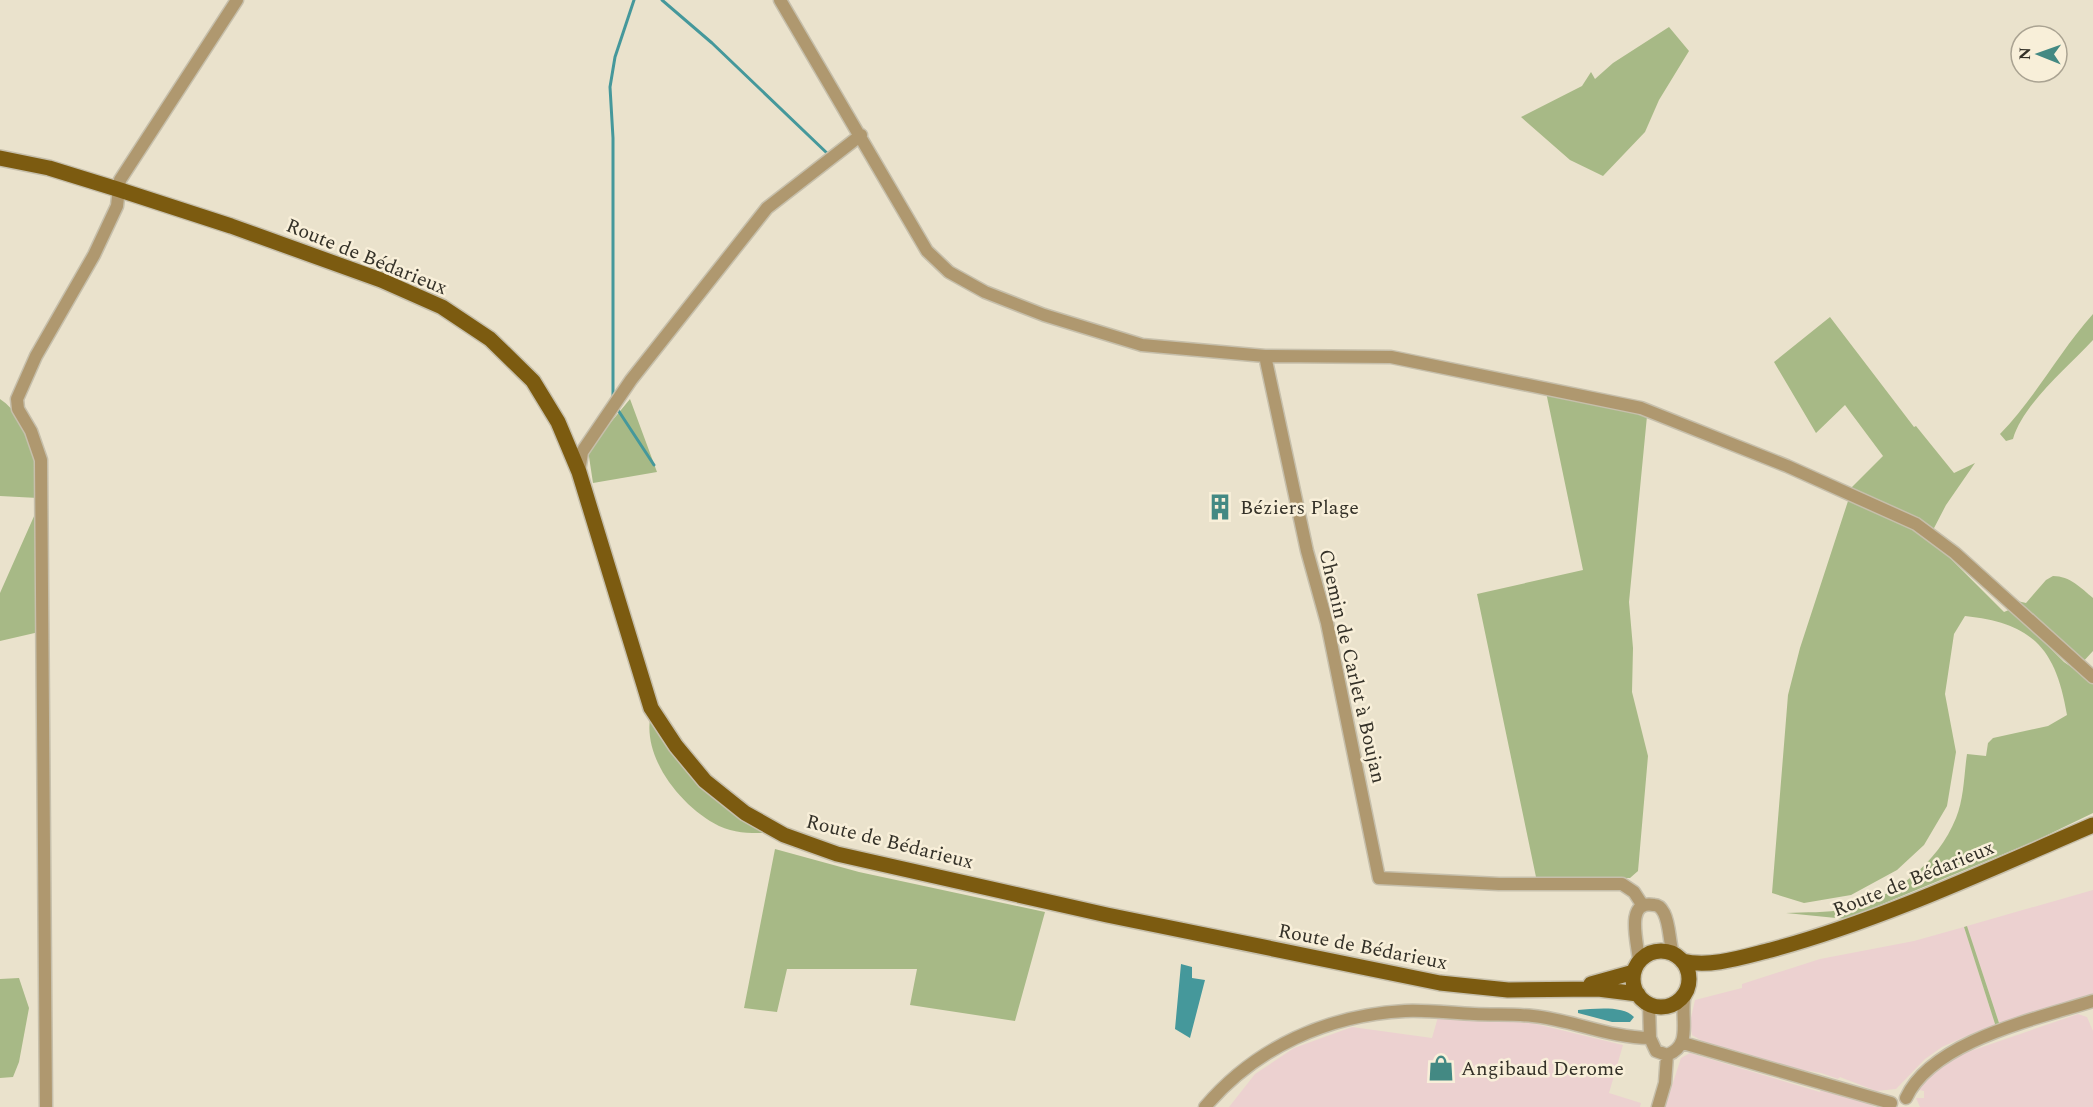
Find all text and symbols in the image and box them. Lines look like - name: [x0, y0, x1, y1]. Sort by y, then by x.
- north arrow: [2009, 24, 2069, 84]
- text: N: [2013, 47, 2037, 60]
- street label: Route de Bédarieux: [281, 211, 452, 303]
- building icon: Béziers Plage: [1205, 492, 1235, 522]
- place label: Béziers Plage: [1240, 493, 1359, 523]
- street label: Chemin de Carlet à Boujan: [1310, 546, 1394, 786]
- street label: Route de Bédarieux: [803, 807, 977, 877]
- street label: Route de Bédarieux: [1828, 833, 1999, 925]
- street label: Route de Bédarieux: [1276, 916, 1450, 978]
- shop icon: Angibaud Derome: [1426, 1053, 1456, 1083]
- place label: Angibaud Derome: [1461, 1054, 1624, 1084]

